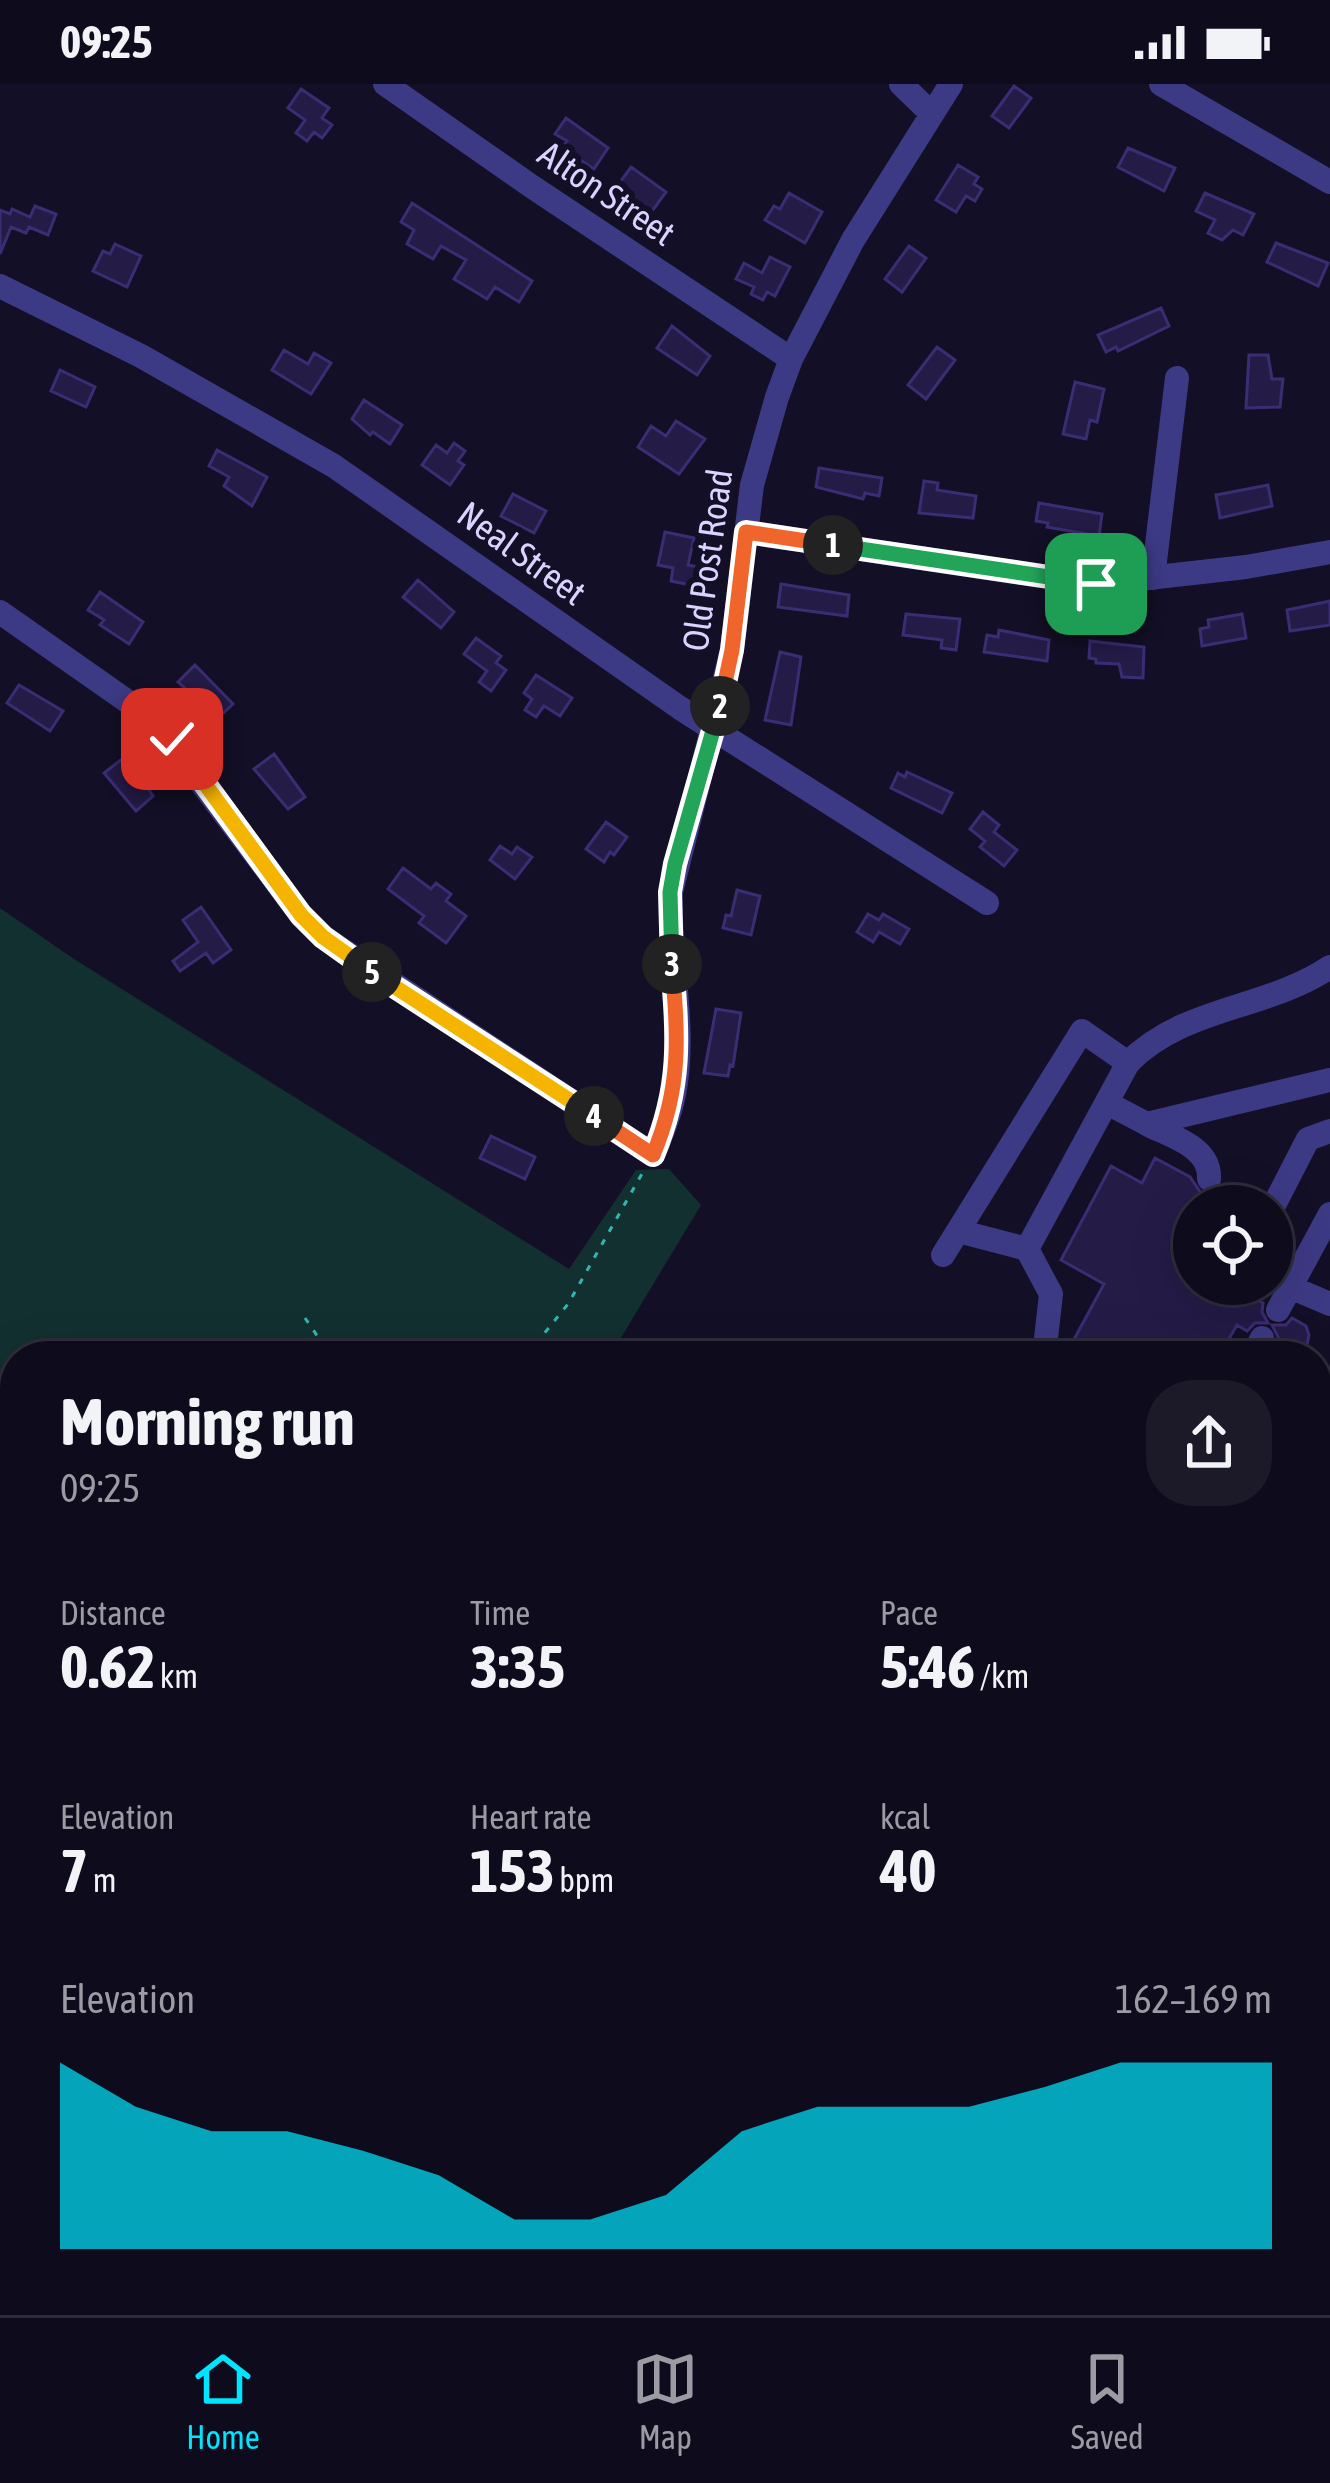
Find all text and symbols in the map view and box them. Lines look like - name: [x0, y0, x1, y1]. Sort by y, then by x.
- text: 09:25: [60, 16, 153, 68]
- street label: Alton Street: [531, 132, 683, 254]
- street label: Old Post Road: [673, 466, 741, 654]
- street label: Neal Street: [450, 493, 594, 613]
- pin: 1: [803, 515, 863, 575]
- text: 1: [825, 526, 841, 564]
- pin: [1045, 533, 1147, 635]
- icon: arrive: [1063, 551, 1129, 617]
- pin: 2: [690, 676, 750, 736]
- text: 2: [712, 687, 728, 725]
- pin: [121, 688, 223, 790]
- icon: check: [139, 706, 205, 772]
- pin: 3: [642, 934, 702, 994]
- pin: 5: [342, 942, 402, 1002]
- text: 3: [664, 945, 680, 983]
- text: 5: [364, 953, 380, 991]
- pin: 4: [564, 1086, 624, 1146]
- text: 4: [586, 1097, 602, 1135]
- map controls: [1173, 1185, 1293, 1305]
- button: locate: [1173, 1185, 1293, 1305]
- button: share: [1146, 1380, 1272, 1506]
- text: Morning run: [60, 1383, 355, 1459]
- text: 09:25: [60, 1466, 140, 1510]
- text: Distance: [60, 1594, 166, 1632]
- text: Time: [470, 1594, 530, 1632]
- text: Pace: [880, 1594, 938, 1632]
- text: 0.62: [60, 1632, 155, 1701]
- text: 3:35: [470, 1632, 565, 1701]
- text: 5:46: [880, 1632, 975, 1701]
- text: km: [155, 1657, 198, 1695]
- text: /km: [975, 1657, 1029, 1695]
- text: Elevation: [60, 1798, 174, 1836]
- text: Heart rate: [470, 1798, 592, 1836]
- text: kcal: [880, 1798, 930, 1836]
- text: 7: [60, 1836, 88, 1905]
- text: 153: [470, 1836, 555, 1905]
- text: 40: [880, 1836, 936, 1905]
- text: m: [88, 1861, 116, 1899]
- text: bpm: [555, 1861, 614, 1899]
- text: Elevation: [60, 1977, 195, 2021]
- text: 162–169 m: [1115, 1977, 1272, 2021]
- tab: Home: [186, 2346, 260, 2456]
- tab: Map: [632, 2346, 698, 2456]
- tab: Saved: [1071, 2346, 1144, 2456]

